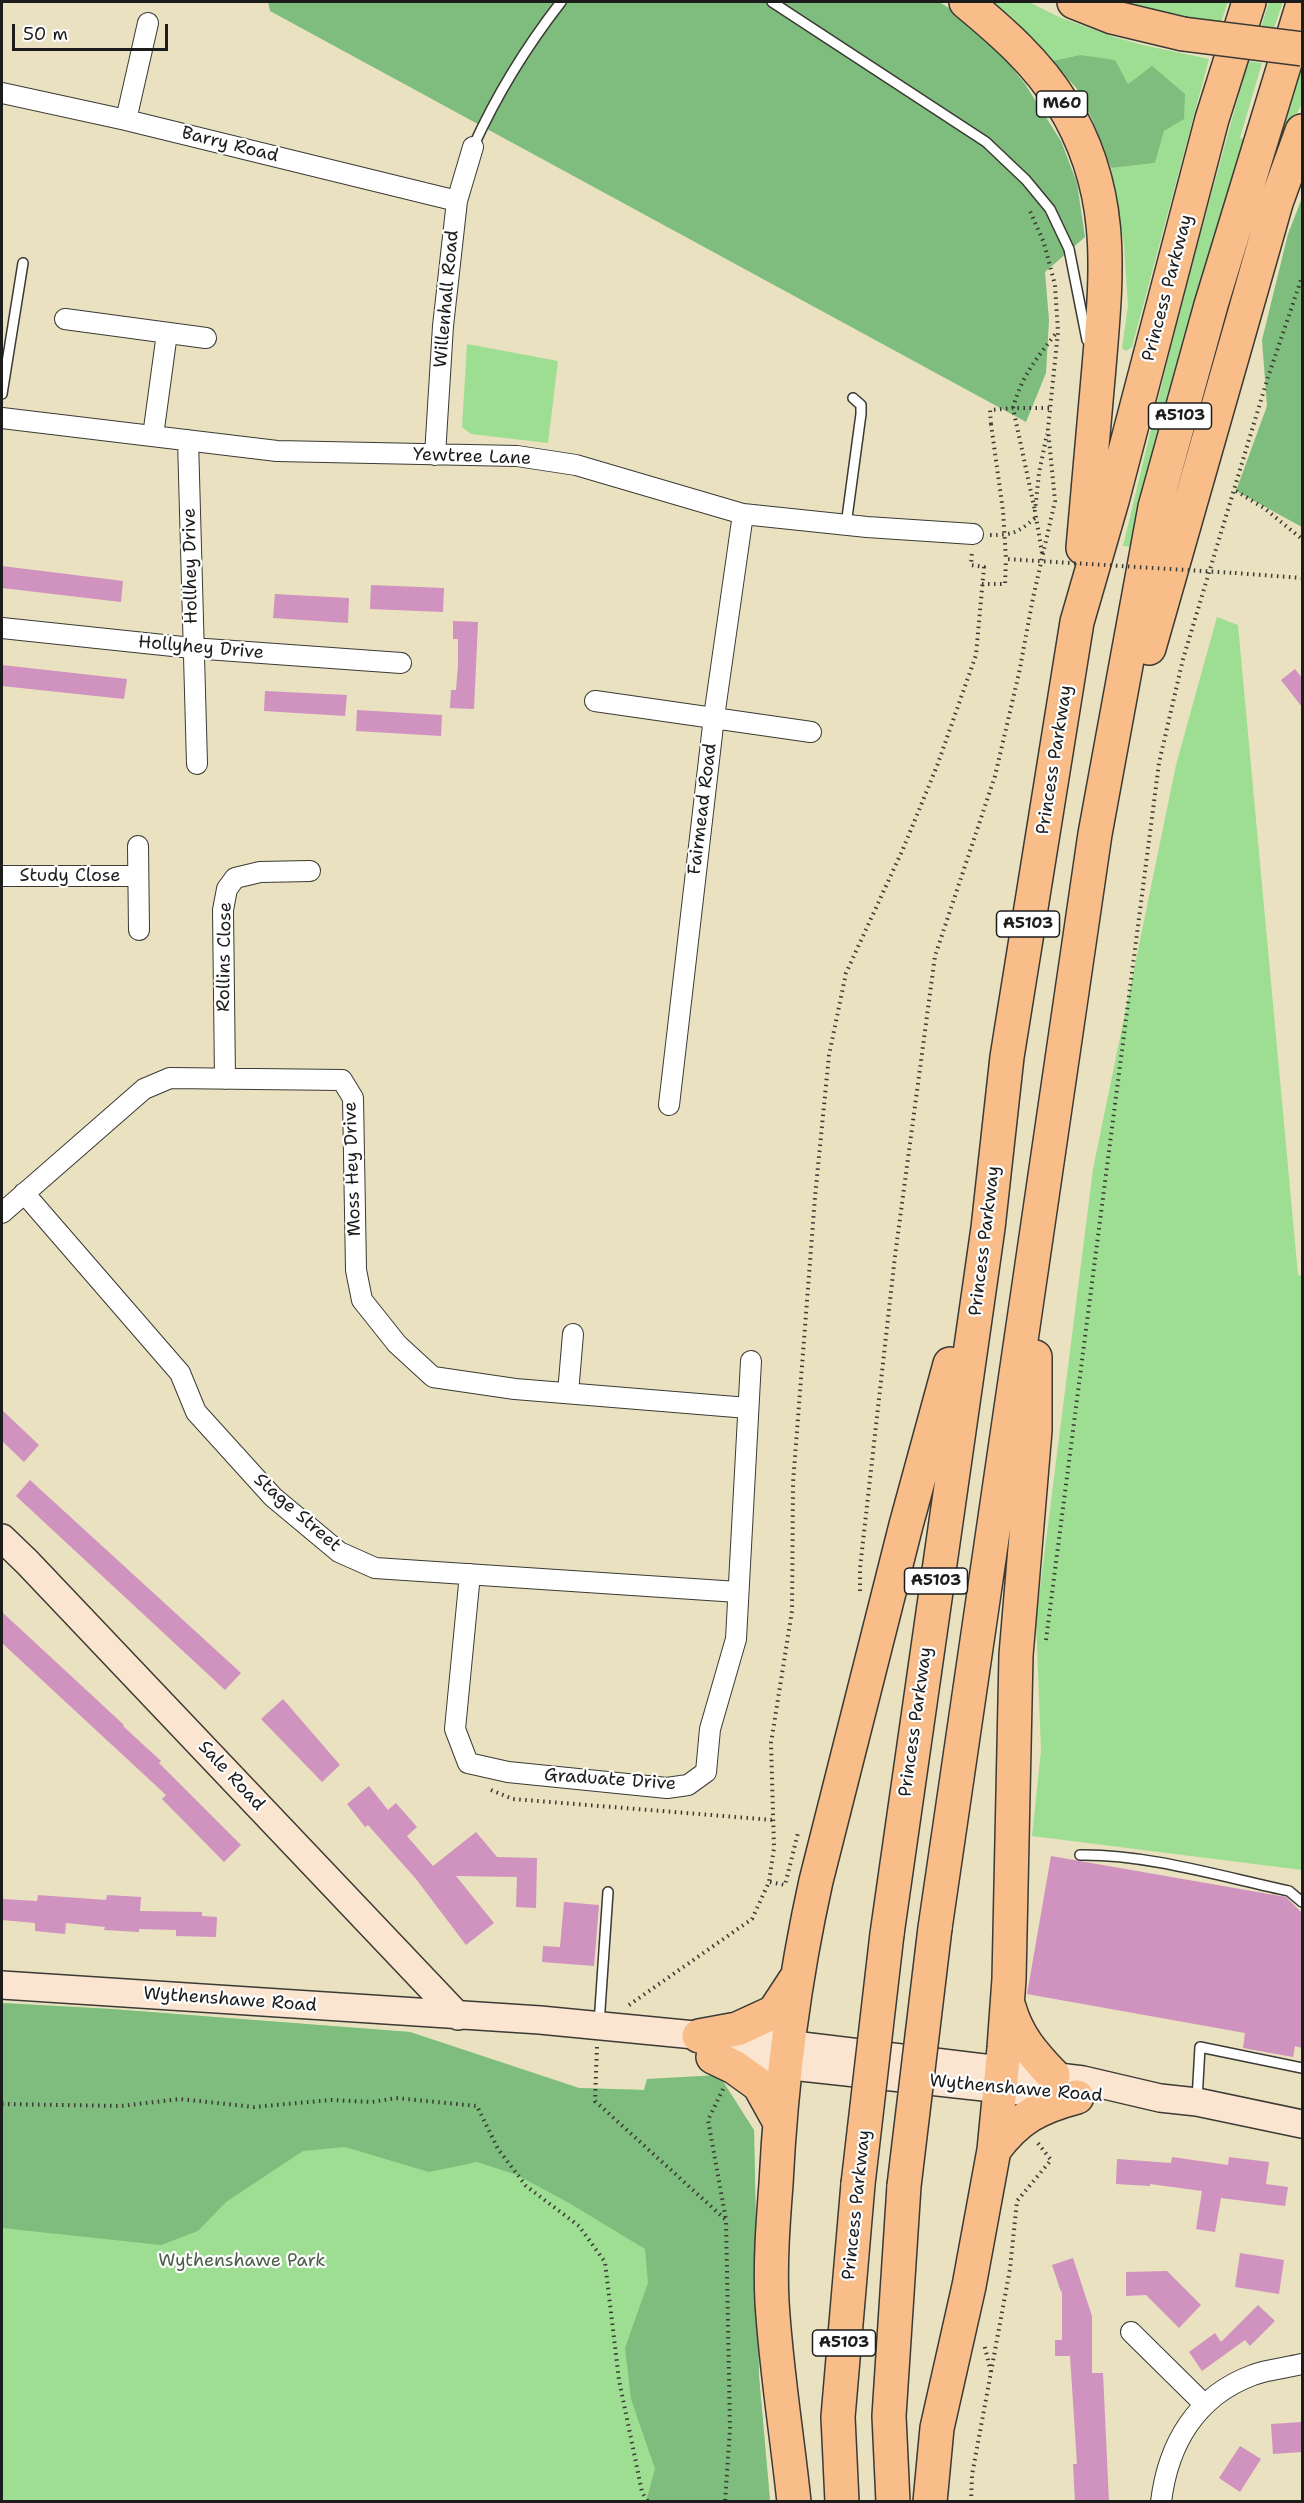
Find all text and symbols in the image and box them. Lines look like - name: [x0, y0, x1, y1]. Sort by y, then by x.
- scale bar: [15, 12, 171, 50]
- text: 50 m: [23, 22, 68, 46]
- road number: M60: [1036, 91, 1088, 117]
- street label: Barry Road: [179, 123, 281, 167]
- street label: Princess Parkway: [1138, 212, 1198, 364]
- street label: Willenhall Road: [430, 229, 464, 369]
- road number: A5103: [1148, 403, 1212, 429]
- street label: Yewtree Lane: [413, 444, 531, 470]
- street label: Hollhey Drive: [179, 508, 203, 624]
- street label: Hollyhey Drive: [137, 632, 265, 664]
- street label: Princess Parkway: [1033, 684, 1077, 836]
- street label: Fairmead Road: [684, 742, 722, 876]
- street label: Study Close: [19, 865, 121, 887]
- street label: Rollins Close: [213, 902, 237, 1012]
- road number: A5103: [996, 911, 1060, 937]
- street label: Moss Hey Drive: [340, 1101, 366, 1237]
- street label: Princess Parkway: [965, 1165, 1005, 1317]
- street label: Stage Street: [249, 1469, 345, 1557]
- road number: A5103: [904, 1568, 968, 1594]
- street label: Princess Parkway: [895, 1646, 937, 1798]
- street label: Sale Road: [193, 1737, 269, 1815]
- street label: Graduate Drive: [543, 1765, 677, 1795]
- street label: Wythenshawe Road: [143, 1983, 317, 2017]
- street label: Wythenshawe Road: [928, 2071, 1104, 2107]
- street label: Princess Parkway: [838, 2129, 876, 2281]
- park label: Wythenshawe Park: [158, 2250, 326, 2272]
- road number: A5103: [812, 2330, 876, 2356]

